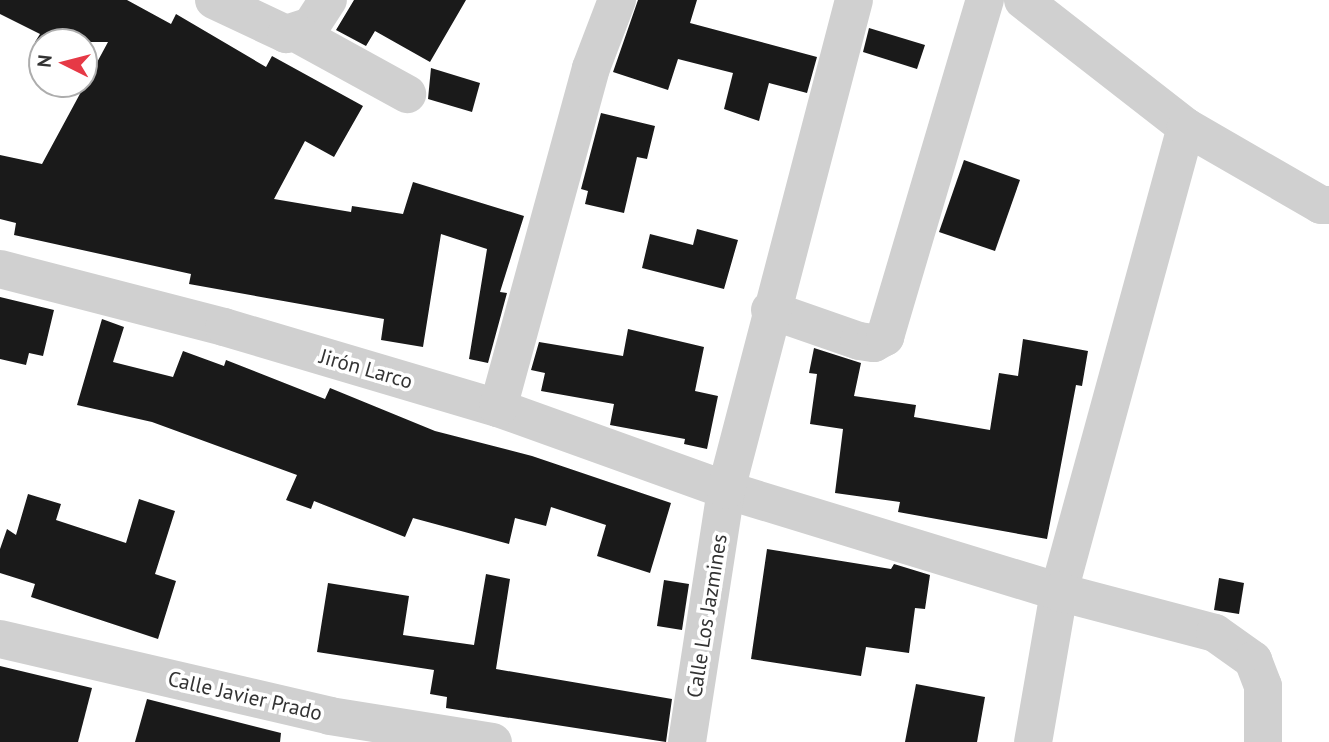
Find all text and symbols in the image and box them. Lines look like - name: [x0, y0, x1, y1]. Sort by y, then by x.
- north arrow: [28, 28, 98, 98]
- text: N: [32, 54, 57, 68]
- street label: Jirón Larco: [317, 344, 415, 394]
- street label: Calle Los Jazmines: [682, 532, 732, 700]
- street label: Calle Javier Prado: [165, 666, 325, 726]

